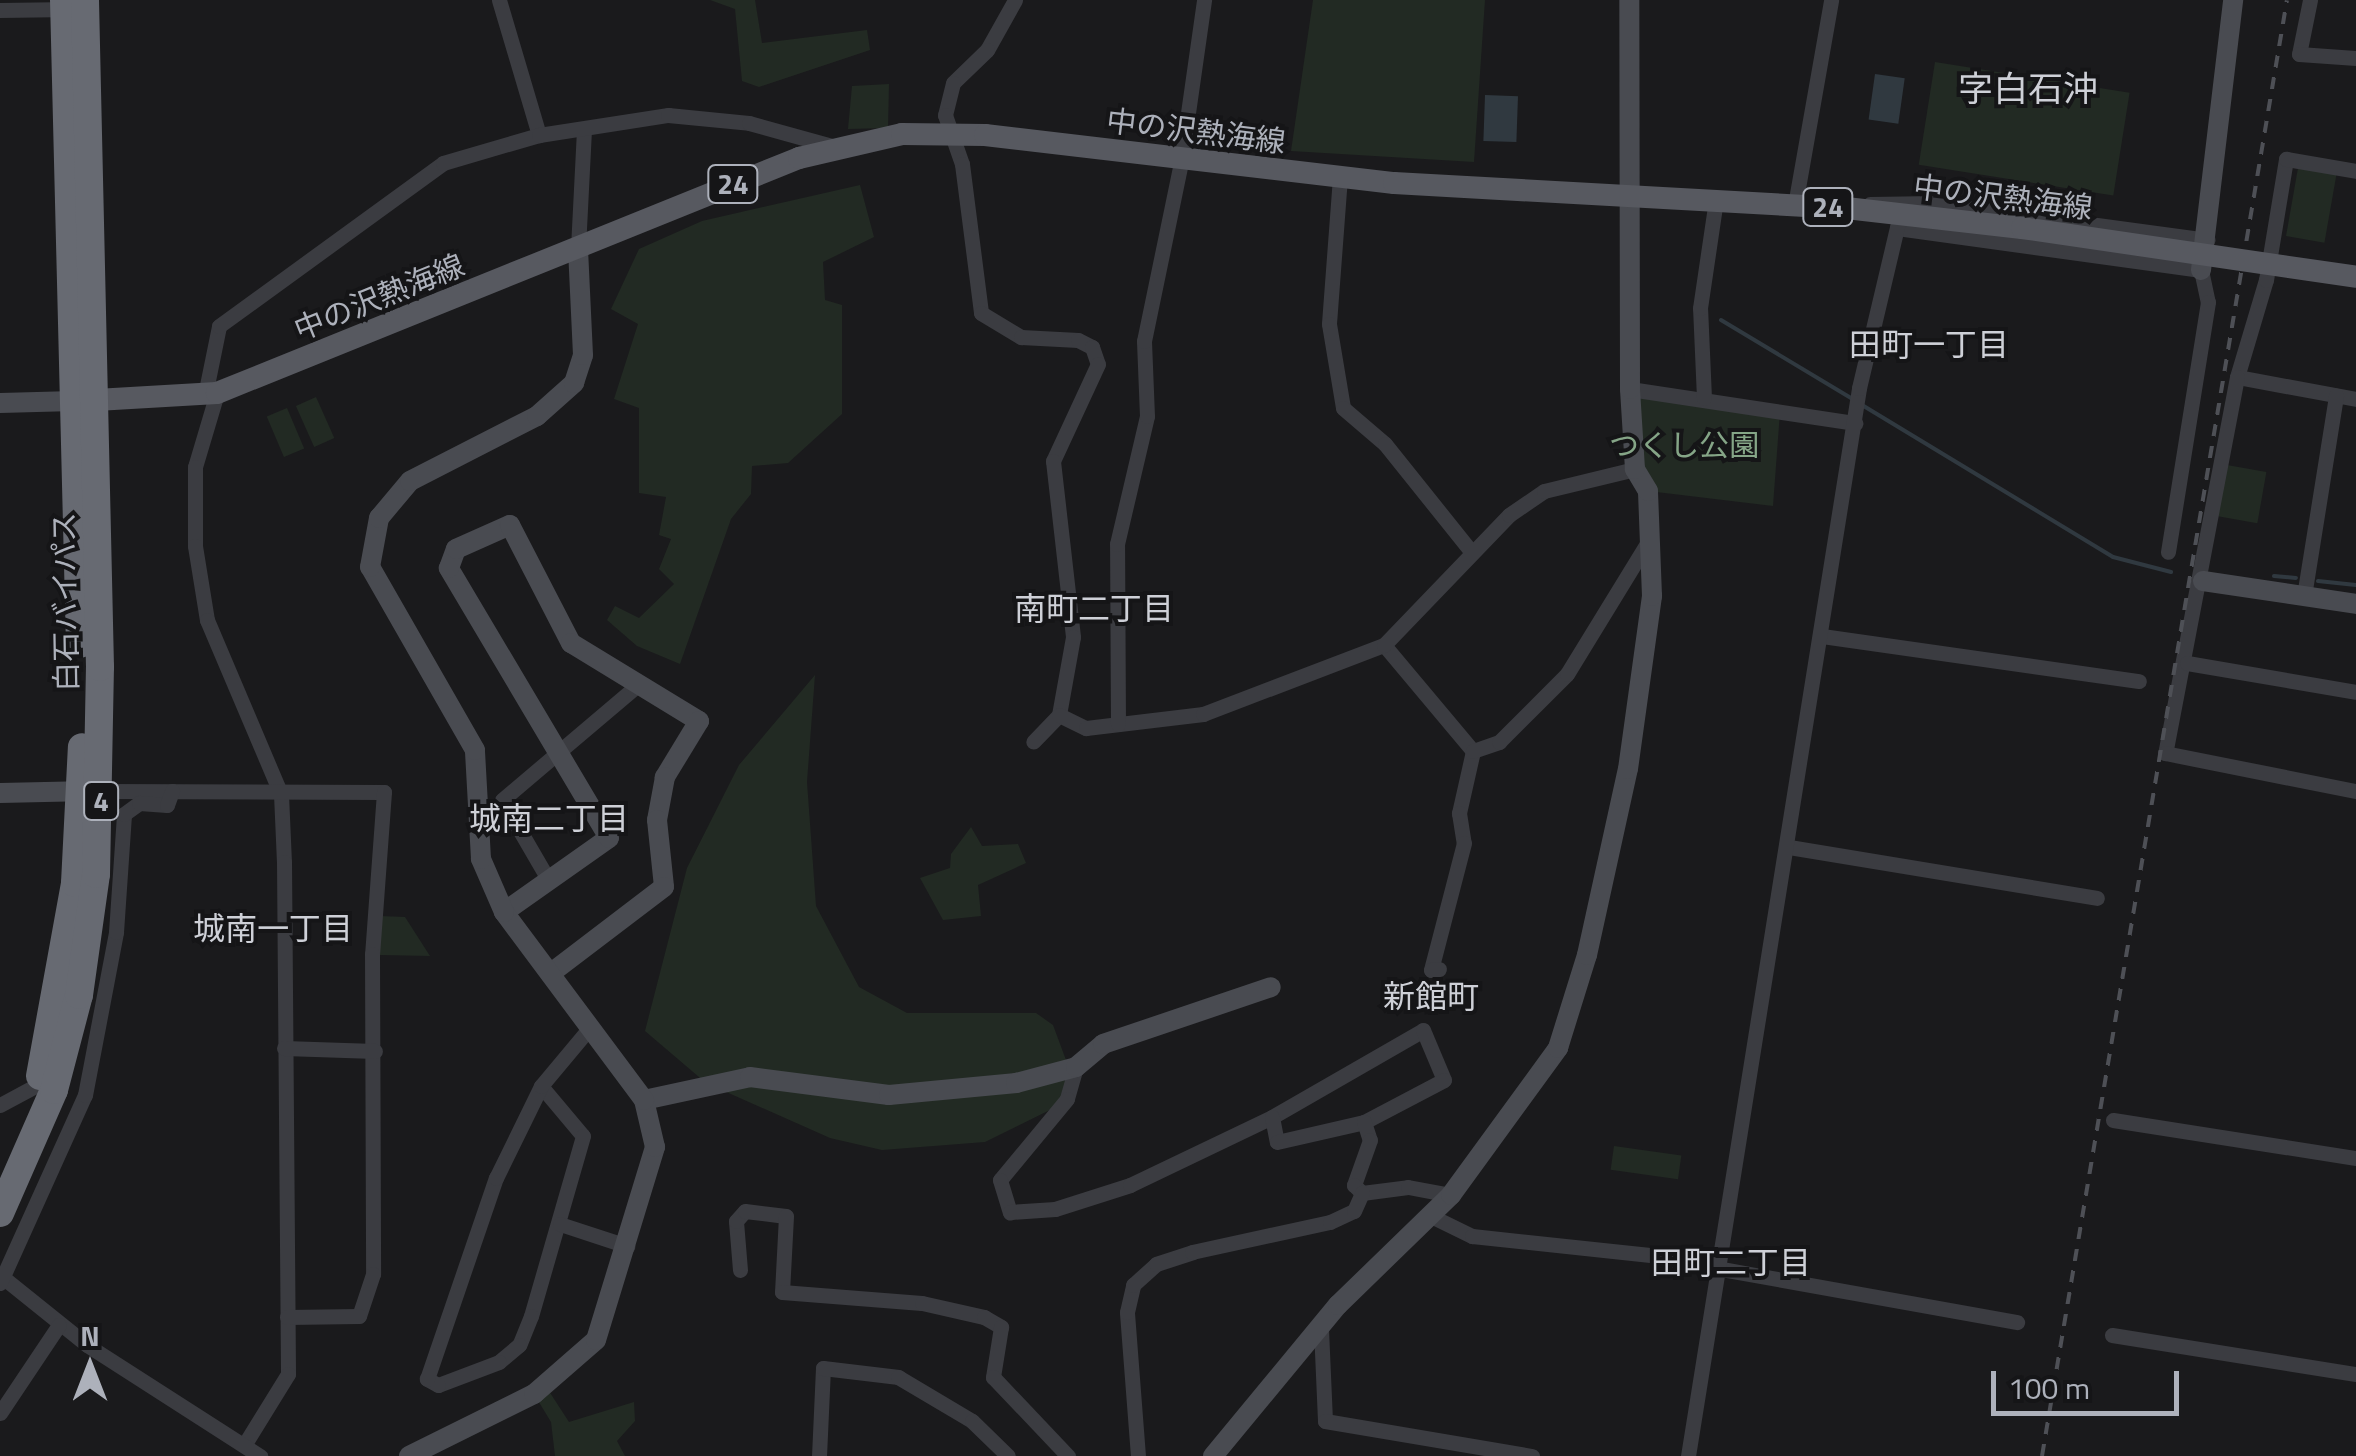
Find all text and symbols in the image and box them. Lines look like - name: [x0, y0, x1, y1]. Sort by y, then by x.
- district label: 字白石沖: [1958, 67, 2098, 109]
- street label: 中の沢熱海線: [1104, 102, 1288, 160]
- road number: 24: [706, 161, 760, 207]
- street label: 中の沢熱海線: [1911, 168, 2095, 226]
- road number: 24: [1800, 184, 1856, 230]
- street label: 中の沢熱海線: [289, 247, 469, 347]
- district label: 田町一丁目: [1849, 325, 2009, 363]
- park label: つくし公園: [1609, 427, 1759, 463]
- street label: 白石バイパス: [45, 512, 85, 692]
- district label: 南町二丁目: [1014, 589, 1174, 627]
- road number: 4: [81, 778, 121, 824]
- district label: 城南二丁目: [469, 799, 629, 837]
- district label: 城南一丁目: [193, 909, 353, 947]
- district label: 新館町: [1383, 977, 1479, 1015]
- district label: 田町二丁目: [1651, 1243, 1811, 1281]
- text: N: [80, 1314, 100, 1357]
- north arrow: [40, 1316, 140, 1416]
- scale bar: [1996, 1351, 2184, 1413]
- text: 100 m: [2008, 1365, 2090, 1411]

